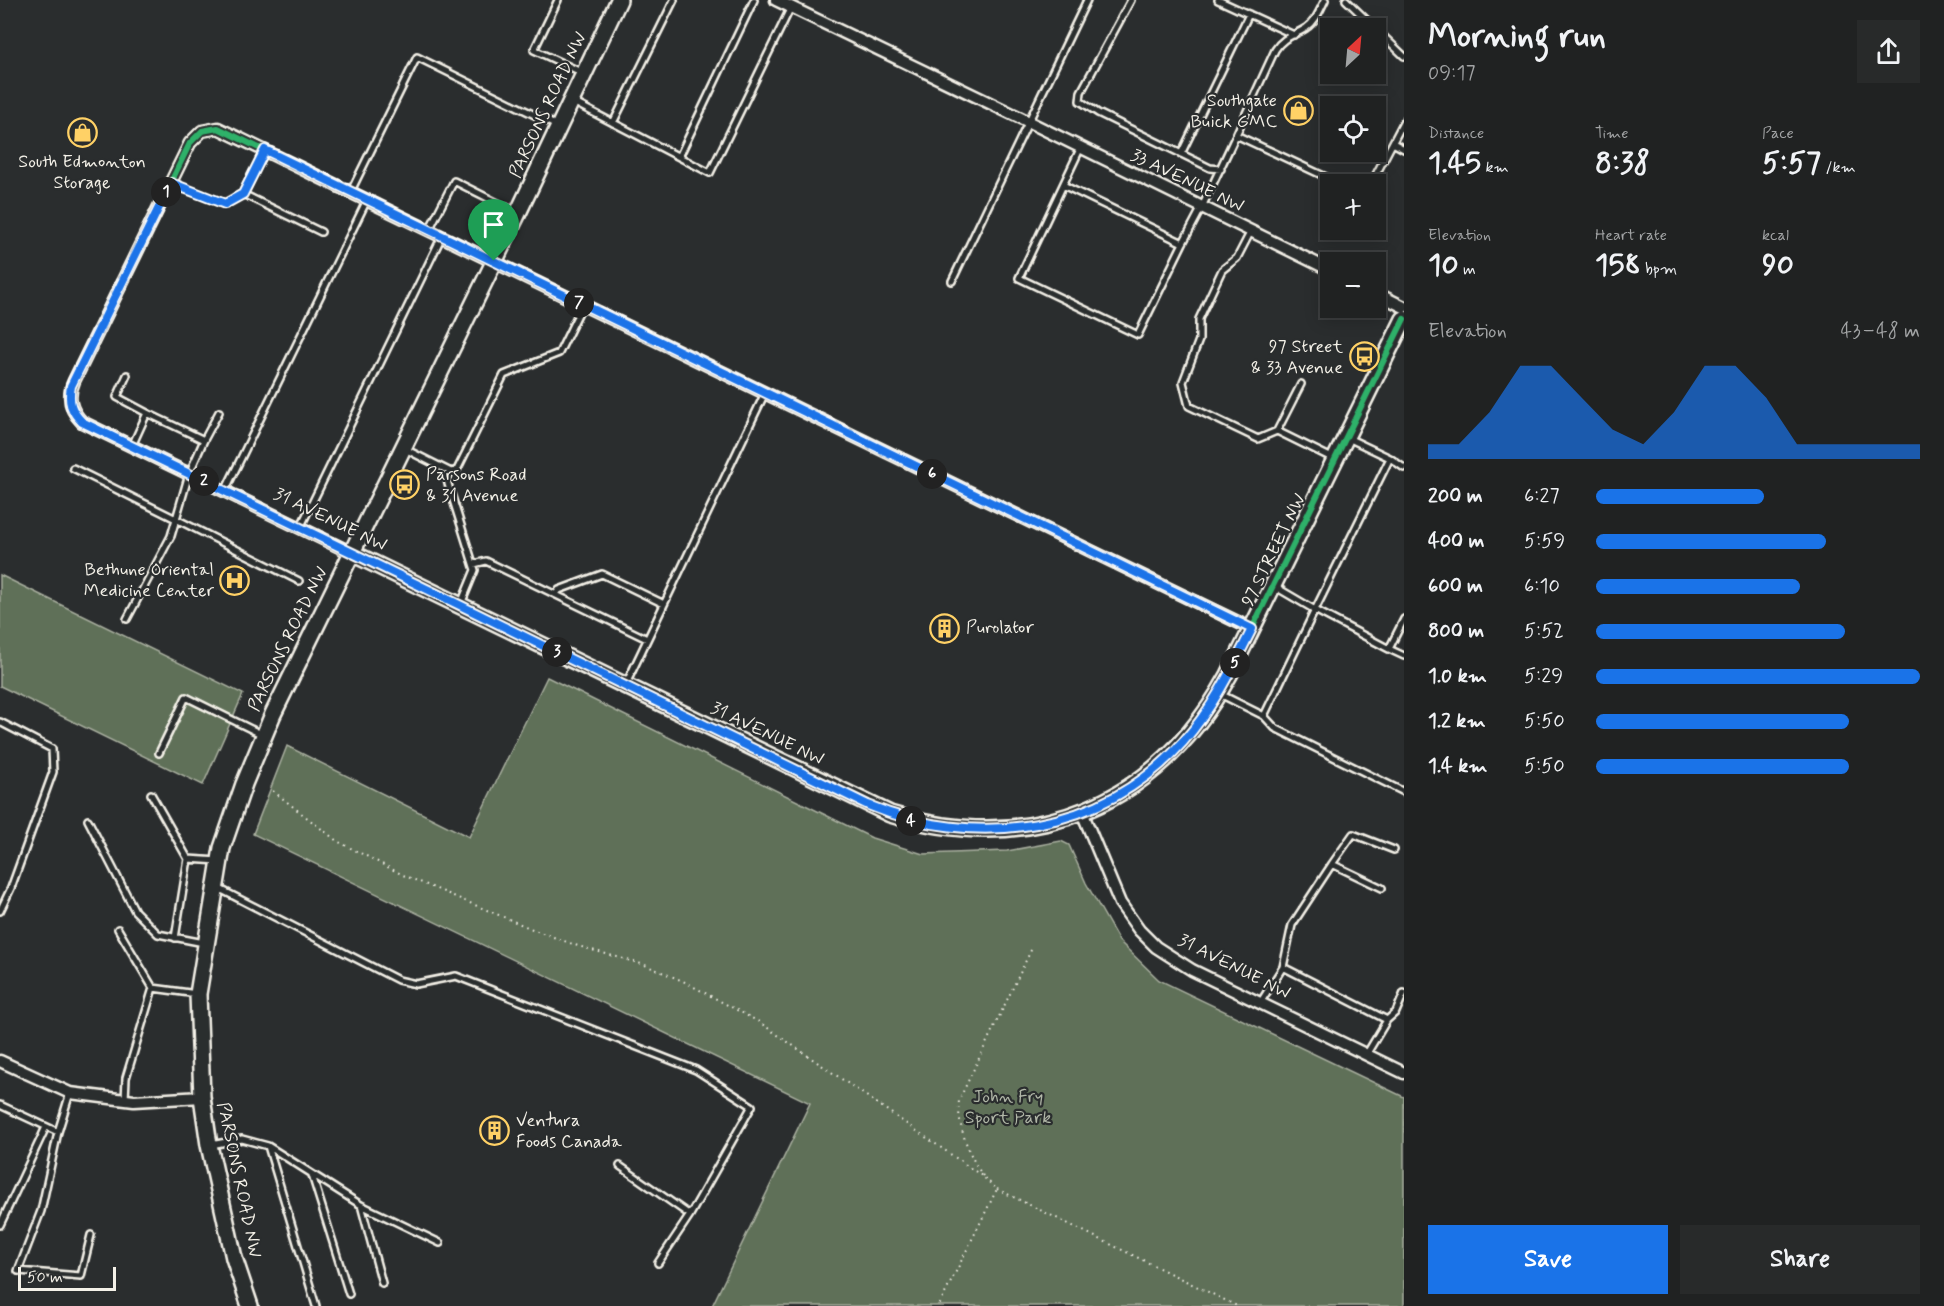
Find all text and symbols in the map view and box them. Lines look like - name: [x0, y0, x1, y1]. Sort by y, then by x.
- text: Morning run: [1428, 15, 1606, 59]
- north arrow: [1320, 18, 1386, 84]
- map controls: [1320, 18, 1386, 318]
- button: share: [1857, 20, 1920, 83]
- street label: PARSONS ROAD NW: [504, 28, 592, 182]
- text: 09:17: [1428, 60, 1475, 87]
- place label: Southgate Buick GMC: [1190, 89, 1277, 134]
- shop icon: Southgate Buick GMC: [1282, 95, 1314, 127]
- button: locate: [1320, 96, 1386, 162]
- shop icon: South Edmonton Storage: [66, 117, 98, 149]
- text: Distance: [1428, 123, 1484, 144]
- text: Time: [1595, 123, 1629, 144]
- text: Pace: [1762, 123, 1794, 144]
- street label: 33 AVENUE NW: [1127, 143, 1247, 219]
- text: 1.45: [1428, 144, 1481, 183]
- text: 8:38: [1595, 144, 1650, 183]
- text: 5:57: [1762, 144, 1821, 183]
- place label: South Edmonton Storage: [18, 150, 146, 195]
- text: km: [1481, 157, 1509, 178]
- text: /km: [1821, 157, 1856, 178]
- button: +: [1320, 174, 1386, 240]
- pin: 1: [151, 177, 181, 207]
- text: 1: [162, 181, 170, 202]
- pin: [468, 199, 519, 261]
- icon: arrive: [477, 208, 510, 241]
- text: Elevation: [1428, 225, 1491, 246]
- text: Heart rate: [1595, 225, 1667, 246]
- text: kcal: [1762, 225, 1789, 246]
- text: 10: [1428, 246, 1459, 285]
- text: 158: [1595, 246, 1641, 285]
- text: 90: [1762, 246, 1794, 285]
- button: −: [1320, 252, 1386, 318]
- text: m: [1459, 259, 1476, 280]
- text: bpm: [1641, 259, 1677, 280]
- pin: 7: [564, 288, 594, 318]
- text: 7: [574, 292, 584, 313]
- text: Elevation: [1428, 318, 1507, 345]
- text: 43–48 m: [1841, 318, 1920, 345]
- place label: 97 Street & 33 Avenue: [1251, 335, 1343, 380]
- bus stop icon: 97 Street & 33 Avenue: [1348, 341, 1380, 373]
- pin: 6: [917, 459, 947, 489]
- place label: Parsons Road & 31 Avenue: [426, 463, 526, 508]
- text: 6: [928, 463, 936, 484]
- pin: 2: [189, 466, 219, 496]
- bus stop icon: Parsons Road & 31 Avenue: [389, 469, 421, 501]
- text: 2: [200, 470, 208, 491]
- street label: 31 AVENUE NW: [270, 482, 390, 558]
- text: 200 m: [1428, 483, 1483, 510]
- text: 6:27: [1524, 483, 1559, 510]
- street label: 97 STREET NW: [1236, 489, 1312, 611]
- text: 400 m: [1428, 528, 1484, 555]
- text: 5:59: [1524, 528, 1565, 555]
- place label: Bethune Oriental Medicine Center: [84, 558, 215, 603]
- street label: PARSONS ROAD NW: [242, 562, 334, 716]
- hospital icon: Bethune Oriental Medicine Center: [219, 564, 251, 596]
- text: 600 m: [1428, 573, 1483, 600]
- text: 6:10: [1524, 573, 1560, 600]
- building icon: Purolator: [929, 612, 961, 644]
- place label: Purolator: [966, 616, 1034, 640]
- text: 800 m: [1428, 618, 1484, 645]
- text: 5:52: [1524, 618, 1564, 645]
- pin: 3: [542, 637, 572, 667]
- text: 3: [553, 641, 561, 662]
- pin: 5: [1220, 648, 1250, 678]
- text: 5: [1230, 652, 1240, 673]
- text: 1.0 km: [1428, 663, 1487, 690]
- text: 5:29: [1524, 663, 1563, 690]
- street label: 31 AVENUE NW: [707, 696, 827, 772]
- text: 1.2 km: [1428, 708, 1485, 735]
- text: 5:50: [1524, 708, 1565, 735]
- text: 1.4 km: [1428, 753, 1487, 780]
- text: 5:50: [1524, 753, 1565, 780]
- pin: 4: [896, 806, 926, 836]
- text: 4: [906, 810, 916, 831]
- street label: 31 AVENUE NW: [1174, 928, 1294, 1006]
- park label: John Fry Sport Park: [965, 1085, 1051, 1130]
- street label: PARSONS ROAD NW: [211, 1100, 267, 1260]
- place label: Ventura Foods Canada: [516, 1109, 622, 1154]
- building icon: Ventura Foods Canada: [479, 1115, 511, 1147]
- button: Save: [1428, 1225, 1668, 1294]
- button: Share: [1680, 1225, 1920, 1294]
- scale bar: [18, 1264, 116, 1292]
- text: 50 m: [27, 1267, 63, 1288]

